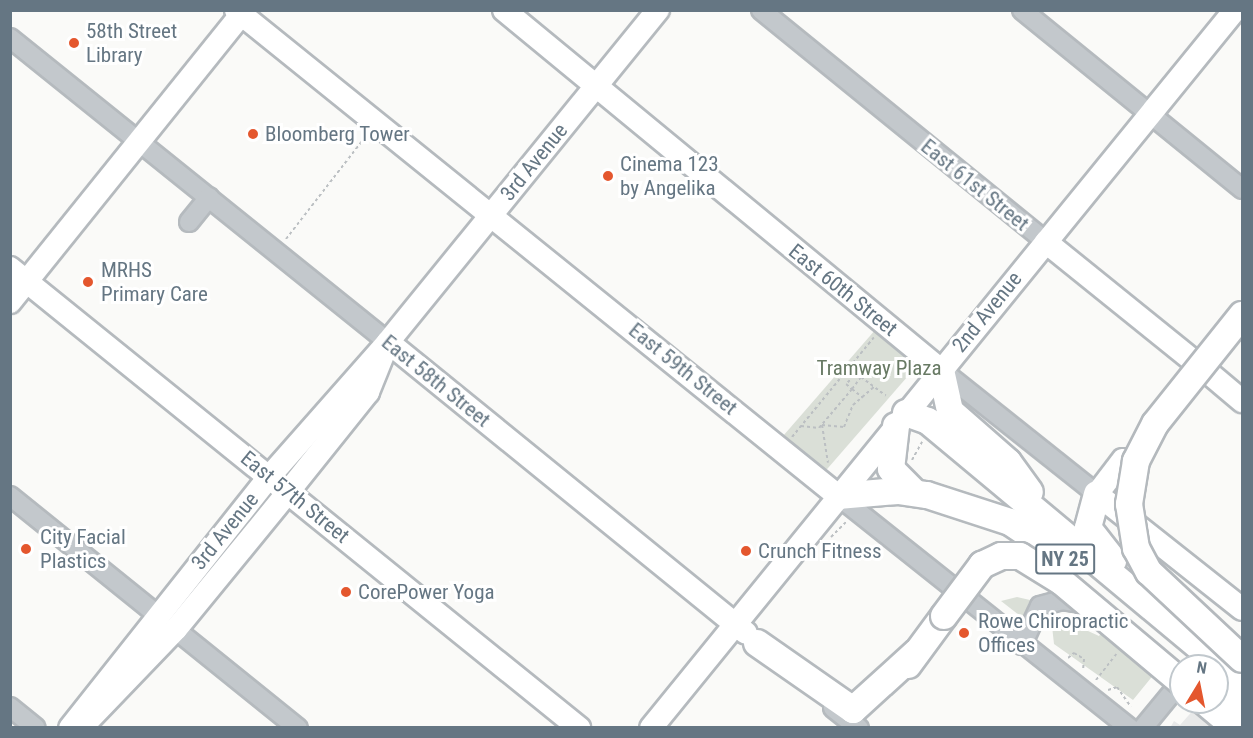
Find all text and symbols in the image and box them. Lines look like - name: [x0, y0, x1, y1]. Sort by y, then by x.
- place label: 58th Street Library: [86, 18, 177, 68]
- marker: 58th Street Library: [67, 36, 81, 50]
- street label: 3rd Avenue: [495, 118, 573, 206]
- place label: Bloomberg Tower: [265, 121, 410, 147]
- marker: Bloomberg Tower: [246, 127, 260, 141]
- street label: East 61st Street: [916, 134, 1034, 236]
- place label: Cinema 123 by Angelika: [620, 151, 719, 201]
- marker: Cinema 123 by Angelika: [601, 169, 615, 183]
- street label: East 60th Street: [784, 239, 902, 341]
- place label: MRHS Primary Care: [101, 257, 208, 307]
- street label: 2nd Avenue: [947, 267, 1027, 357]
- marker: MRHS Primary Care: [79, 273, 97, 291]
- street label: East 59th Street: [624, 318, 742, 420]
- street label: East 58th Street: [377, 330, 495, 432]
- park label: Tramway Plaza: [817, 355, 941, 381]
- street label: East 57th Street: [236, 446, 354, 548]
- street label: 3rd Avenue: [186, 487, 264, 575]
- place label: City Facial Plastics: [40, 524, 126, 574]
- place label: Crunch Fitness: [758, 538, 882, 564]
- marker: City Facial Plastics: [17, 540, 35, 558]
- road number: NY 25: [1035, 542, 1095, 576]
- marker: Crunch Fitness: [739, 544, 753, 558]
- place label: CorePower Yoga: [358, 579, 495, 605]
- marker: CorePower Yoga: [339, 585, 353, 599]
- place label: Rowe Chiropractic Offices: [978, 608, 1128, 658]
- marker: Rowe Chiropractic Offices: [955, 624, 973, 642]
- north arrow: [1169, 654, 1229, 714]
- text: N: [1195, 658, 1208, 678]

